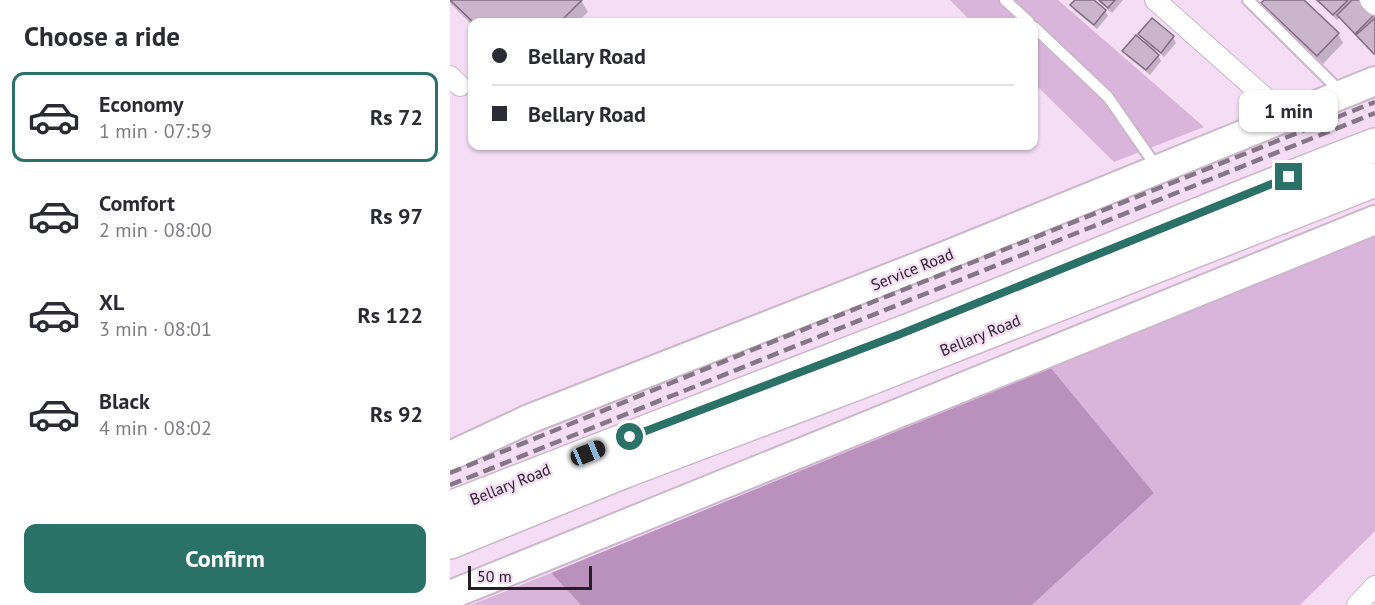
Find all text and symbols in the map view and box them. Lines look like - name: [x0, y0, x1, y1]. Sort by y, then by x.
- text: Choose a ride: [24, 19, 180, 53]
- text: Bellary Road: [528, 42, 646, 70]
- icon: car: [27, 90, 81, 144]
- text: Economy: [99, 90, 183, 118]
- callout: 1 min: [1240, 90, 1338, 132]
- text: 1 min: [1264, 98, 1313, 124]
- text: Bellary Road: [528, 100, 646, 128]
- text: Rs 72: [370, 103, 423, 131]
- text: 1 min · 07:59: [99, 118, 212, 144]
- route end: [1275, 163, 1302, 190]
- icon: car: [27, 189, 81, 243]
- text: Comfort: [99, 189, 175, 217]
- text: Rs 97: [370, 202, 423, 230]
- text: 2 min · 08:00: [99, 217, 212, 243]
- street label: Service Road: [868, 243, 956, 295]
- icon: car: [27, 288, 81, 342]
- text: XL: [99, 288, 124, 316]
- text: Rs 122: [357, 301, 423, 329]
- street label: Bellary Road: [937, 310, 1023, 360]
- text: 3 min · 08:01: [99, 316, 212, 342]
- icon: car: [27, 387, 81, 441]
- text: Black: [99, 387, 150, 415]
- text: Rs 92: [370, 400, 423, 428]
- text: 4 min · 08:02: [99, 415, 212, 441]
- route start: [616, 423, 643, 450]
- car: [568, 438, 608, 468]
- street label: Bellary Road: [467, 459, 553, 509]
- button: Confirm: [24, 524, 426, 593]
- scale bar: [468, 563, 592, 590]
- text: 50 m: [477, 566, 512, 586]

